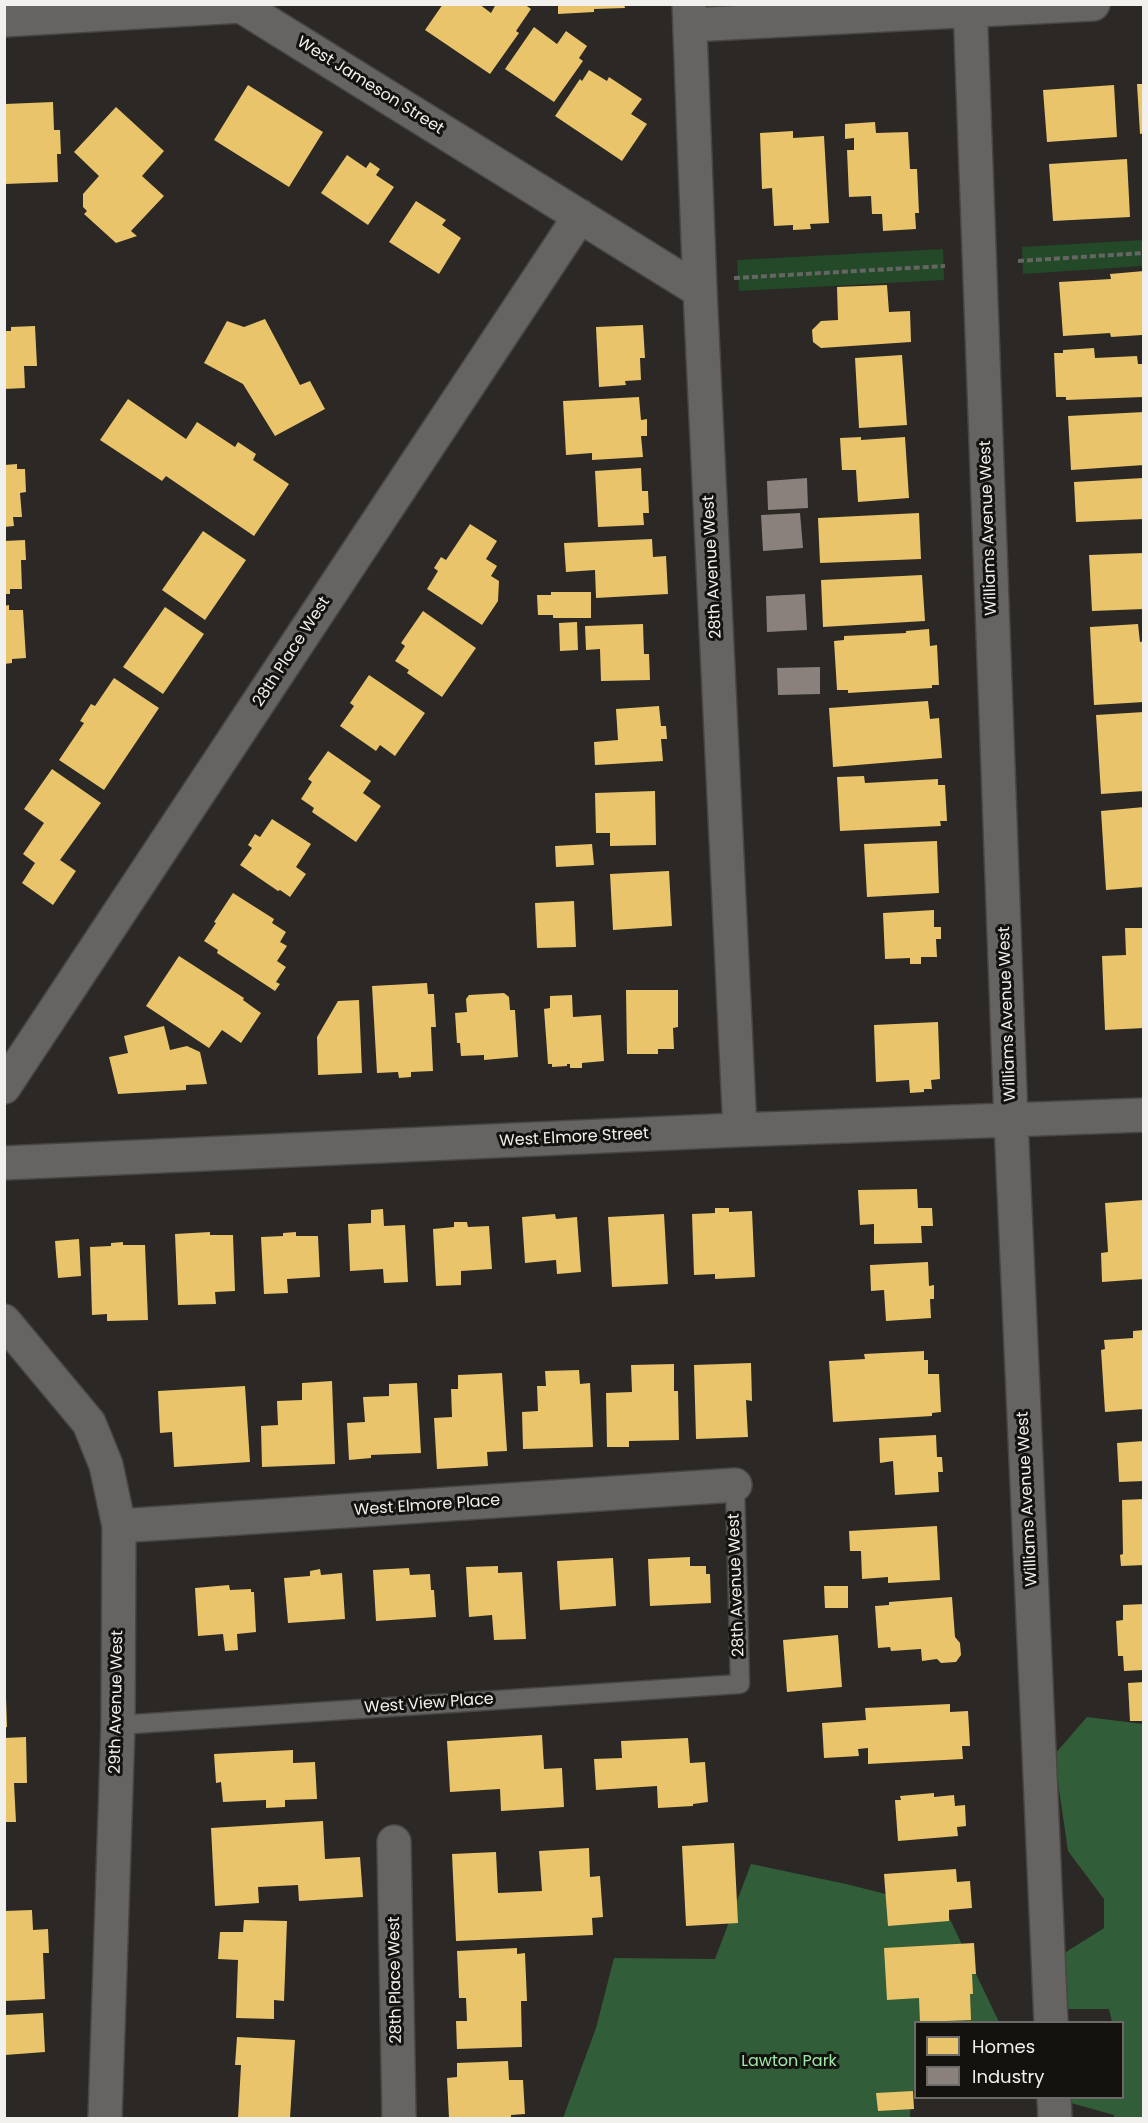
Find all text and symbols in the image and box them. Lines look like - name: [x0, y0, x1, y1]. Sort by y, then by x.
- street label: West Jameson Street: [293, 33, 447, 139]
- street label: Williams Avenue West: [976, 440, 1002, 616]
- street label: 28th Avenue West: [700, 495, 726, 639]
- street label: 28th Place West: [249, 593, 335, 711]
- street label: Williams Avenue West: [995, 926, 1021, 1102]
- street label: West Elmore Street: [499, 1124, 649, 1152]
- street label: Williams Avenue West: [1014, 1411, 1042, 1587]
- street label: West Elmore Place: [353, 1491, 501, 1521]
- street label: 28th Avenue West: [725, 1513, 749, 1657]
- street label: 29th Avenue West: [106, 1630, 128, 1774]
- street label: West View Place: [364, 1690, 494, 1718]
- street label: 28th Place West: [385, 1916, 407, 2044]
- legend: [914, 2021, 1124, 2099]
- text: Homes: [972, 2034, 1035, 2059]
- park label: Lawton Park: [741, 2052, 837, 2072]
- text: Industry: [972, 2064, 1044, 2089]

